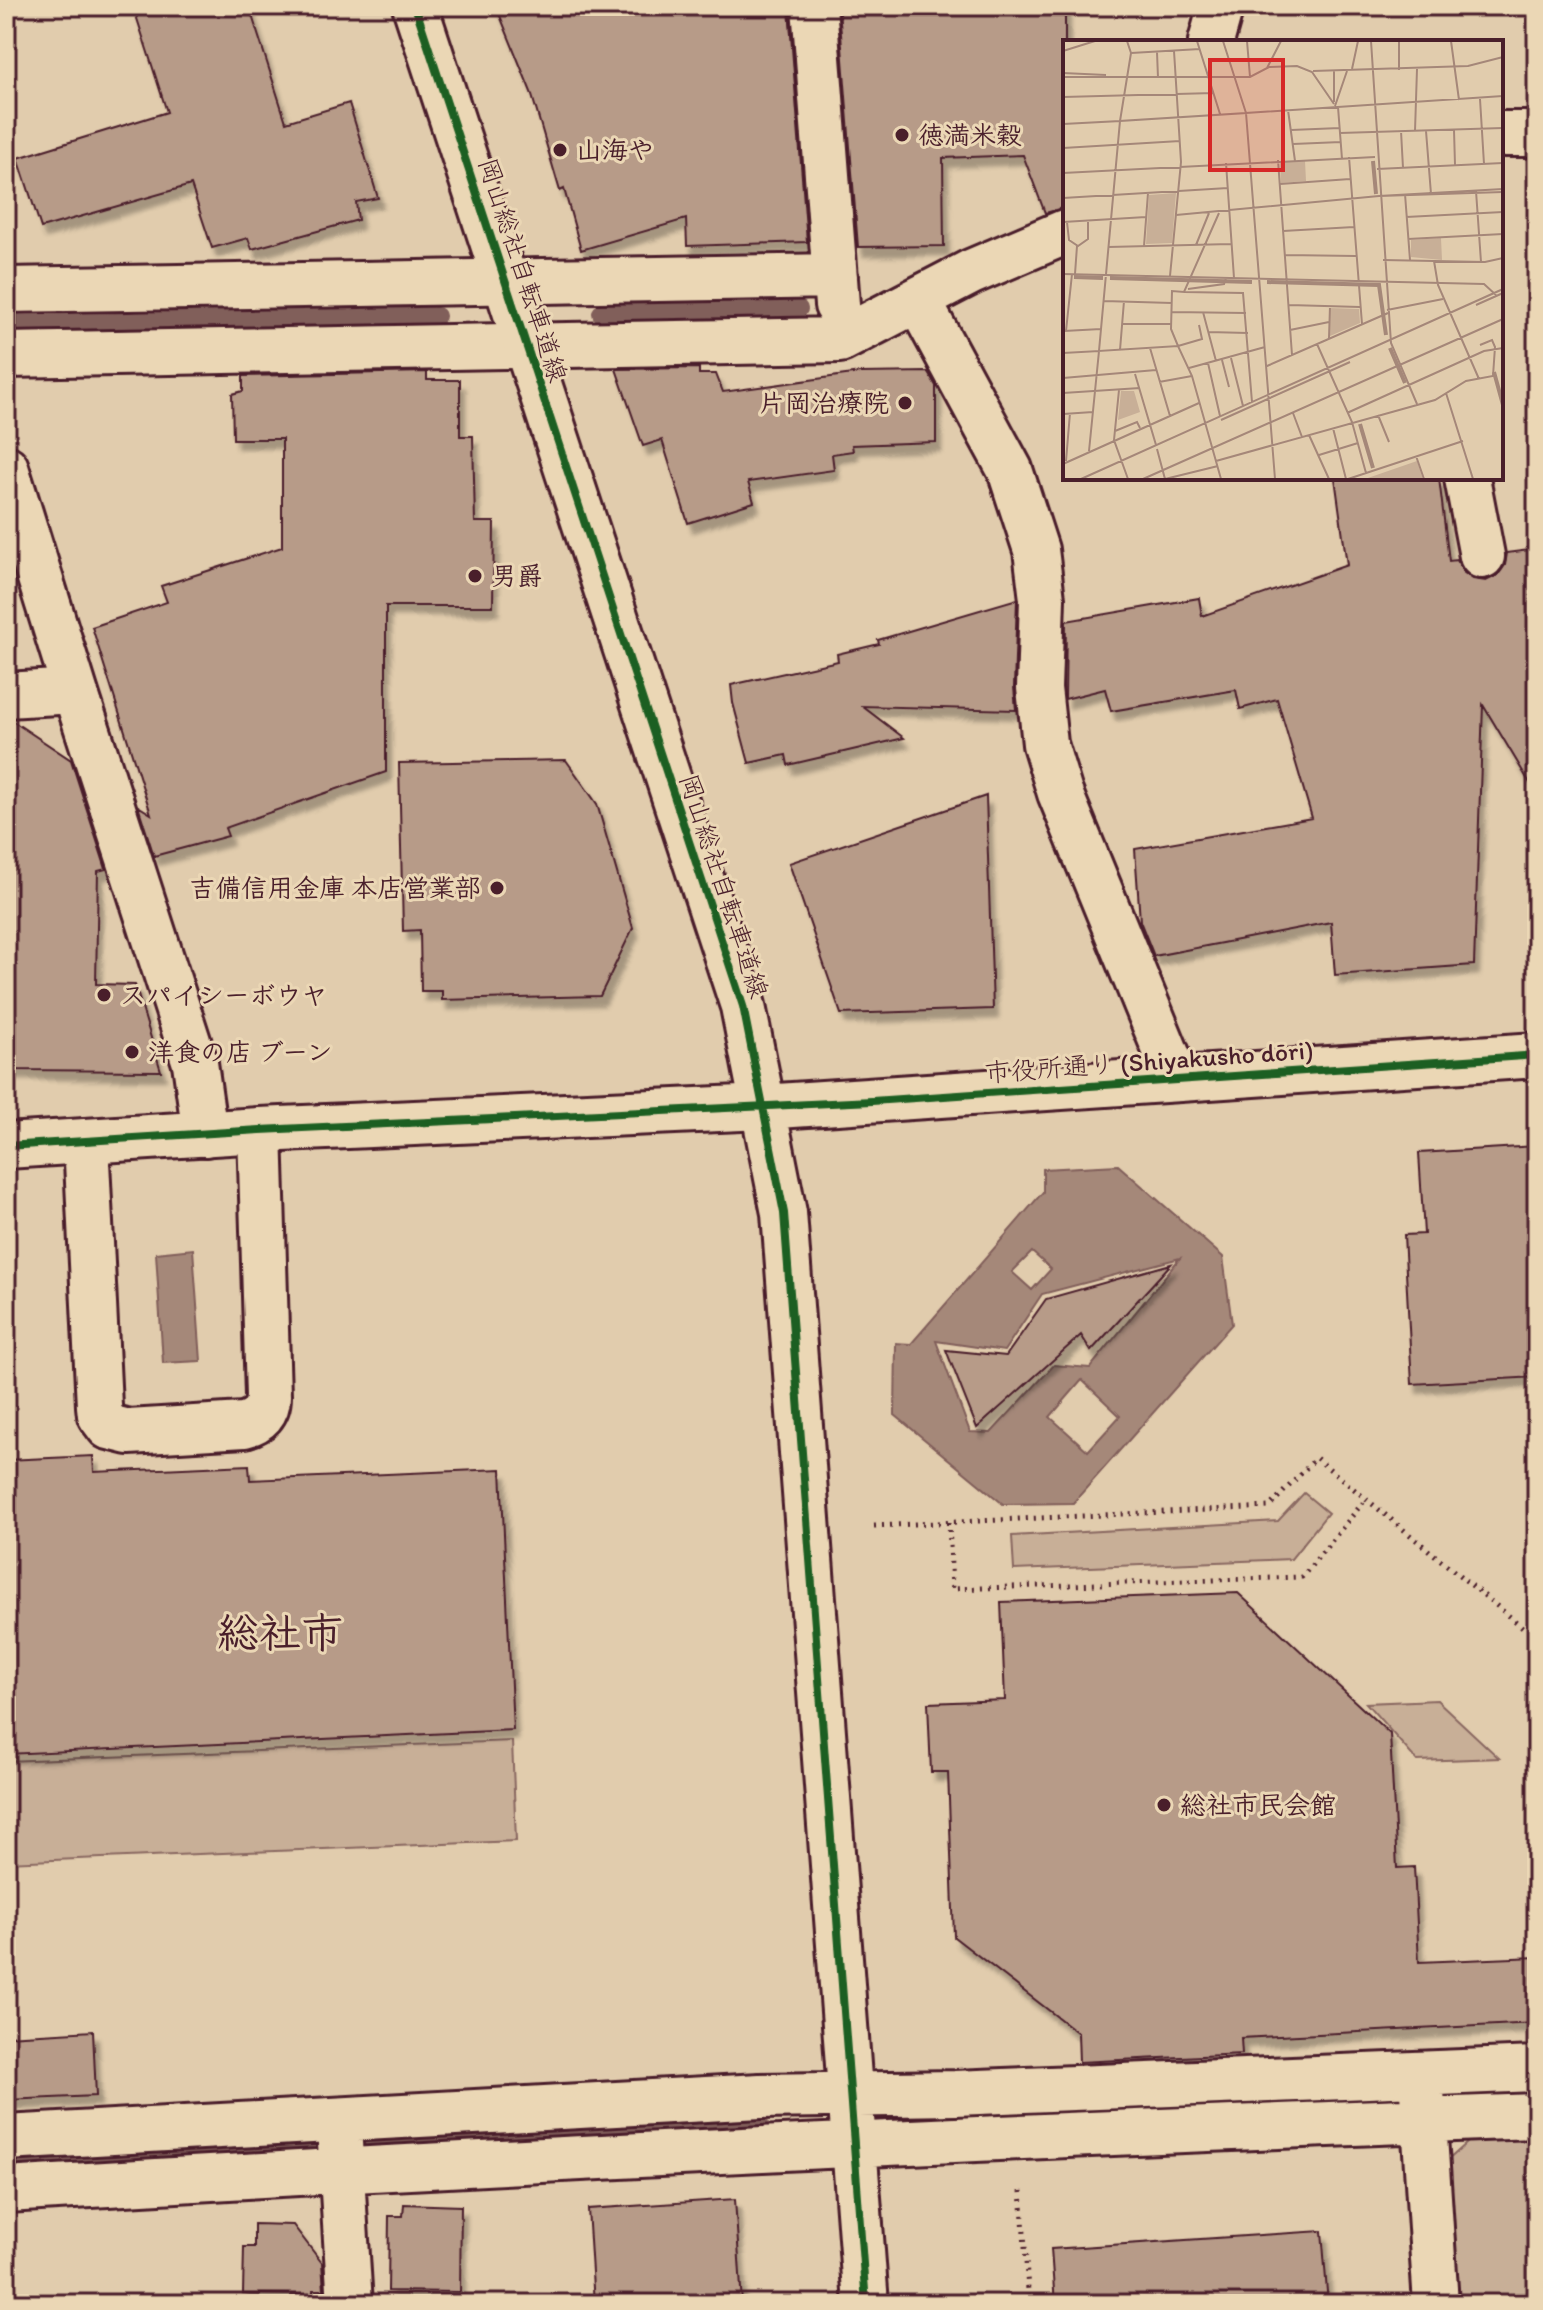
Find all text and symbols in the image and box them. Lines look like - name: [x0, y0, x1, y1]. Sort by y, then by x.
- inset map: [1063, 40, 1503, 480]
- place label: 徳満米穀: [918, 119, 1022, 151]
- marker: 徳満米穀: [893, 126, 911, 144]
- place label: 山海や: [576, 134, 654, 166]
- marker: 山海や: [551, 141, 569, 159]
- street label: 岡山総社自転車道線: [472, 154, 574, 386]
- place label: 片岡治療院: [759, 387, 889, 419]
- marker: 片岡治療院: [896, 394, 914, 412]
- place label: 男爵: [491, 560, 543, 592]
- marker: 男爵: [466, 567, 484, 585]
- street label: 岡山総社自転車道線: [673, 770, 775, 1002]
- place label: 吉備信用金庫 本店営業部: [189, 872, 481, 904]
- marker: 吉備信用金庫 本店営業部: [488, 879, 506, 897]
- place label: スパイシーボウヤ: [120, 979, 327, 1011]
- marker: スパイシーボウヤ: [95, 986, 113, 1004]
- street label: 市役所通り (Shiyakusho dōri): [984, 1034, 1314, 1088]
- place label: 洋食の店 ブーン: [148, 1036, 332, 1068]
- marker: 洋食の店 ブーン: [123, 1043, 141, 1061]
- district label: 総社市: [217, 1607, 343, 1658]
- place label: 総社市民会館: [1180, 1789, 1336, 1821]
- marker: 総社市民会館: [1155, 1796, 1173, 1814]

